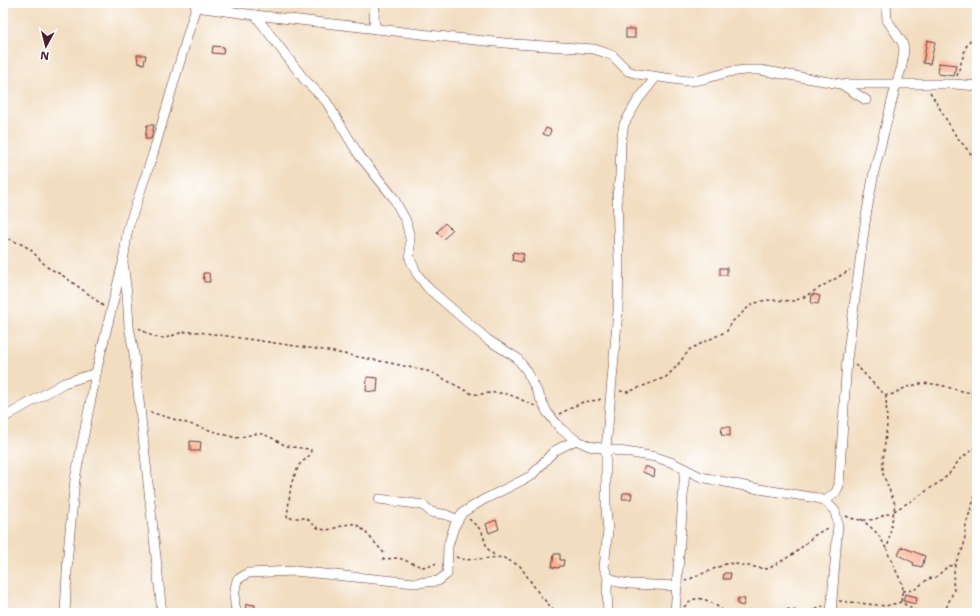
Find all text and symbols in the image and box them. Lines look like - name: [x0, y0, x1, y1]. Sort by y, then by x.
- north arrow: [26, 26, 66, 66]
- text: N: [39, 47, 50, 63]

